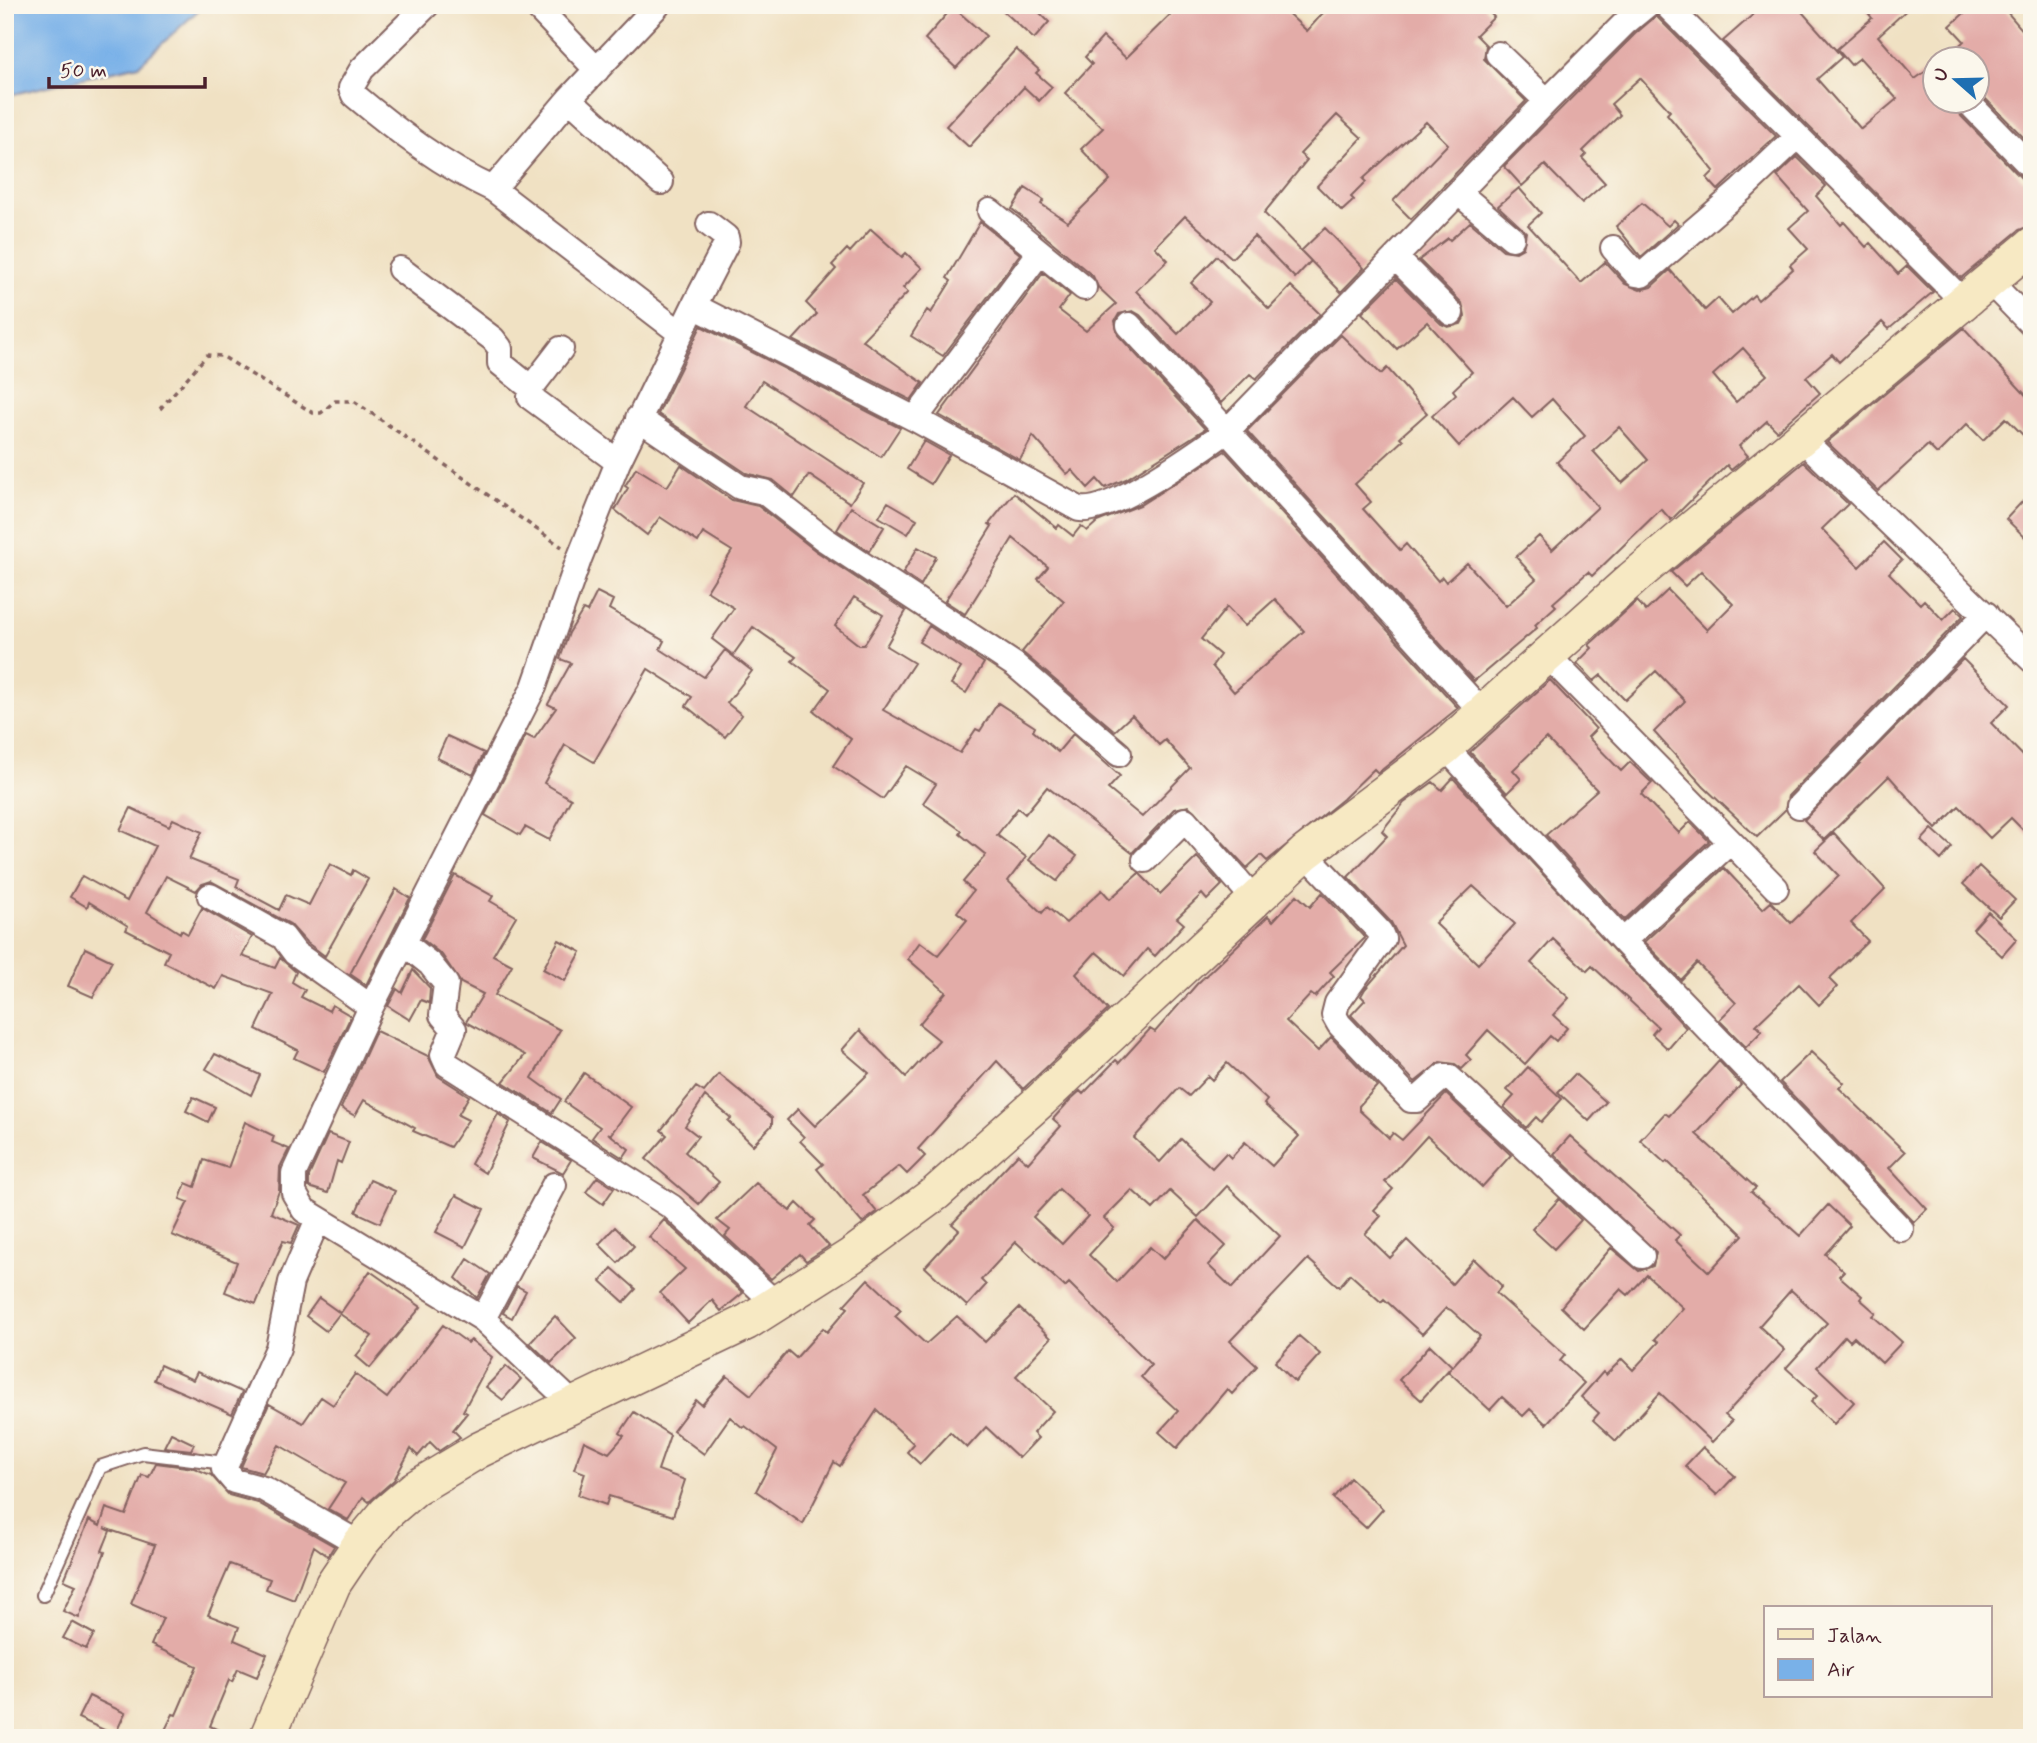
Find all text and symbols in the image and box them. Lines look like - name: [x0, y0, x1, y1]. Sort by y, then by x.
- scale bar: [49, 46, 205, 90]
- north arrow: [1922, 46, 1992, 116]
- text: 50 m: [60, 57, 107, 85]
- text: U: [1928, 65, 1955, 85]
- legend: [1764, 1606, 1992, 1698]
- text: Jalan: [1827, 1622, 1882, 1650]
- text: Air: [1827, 1656, 1855, 1684]

